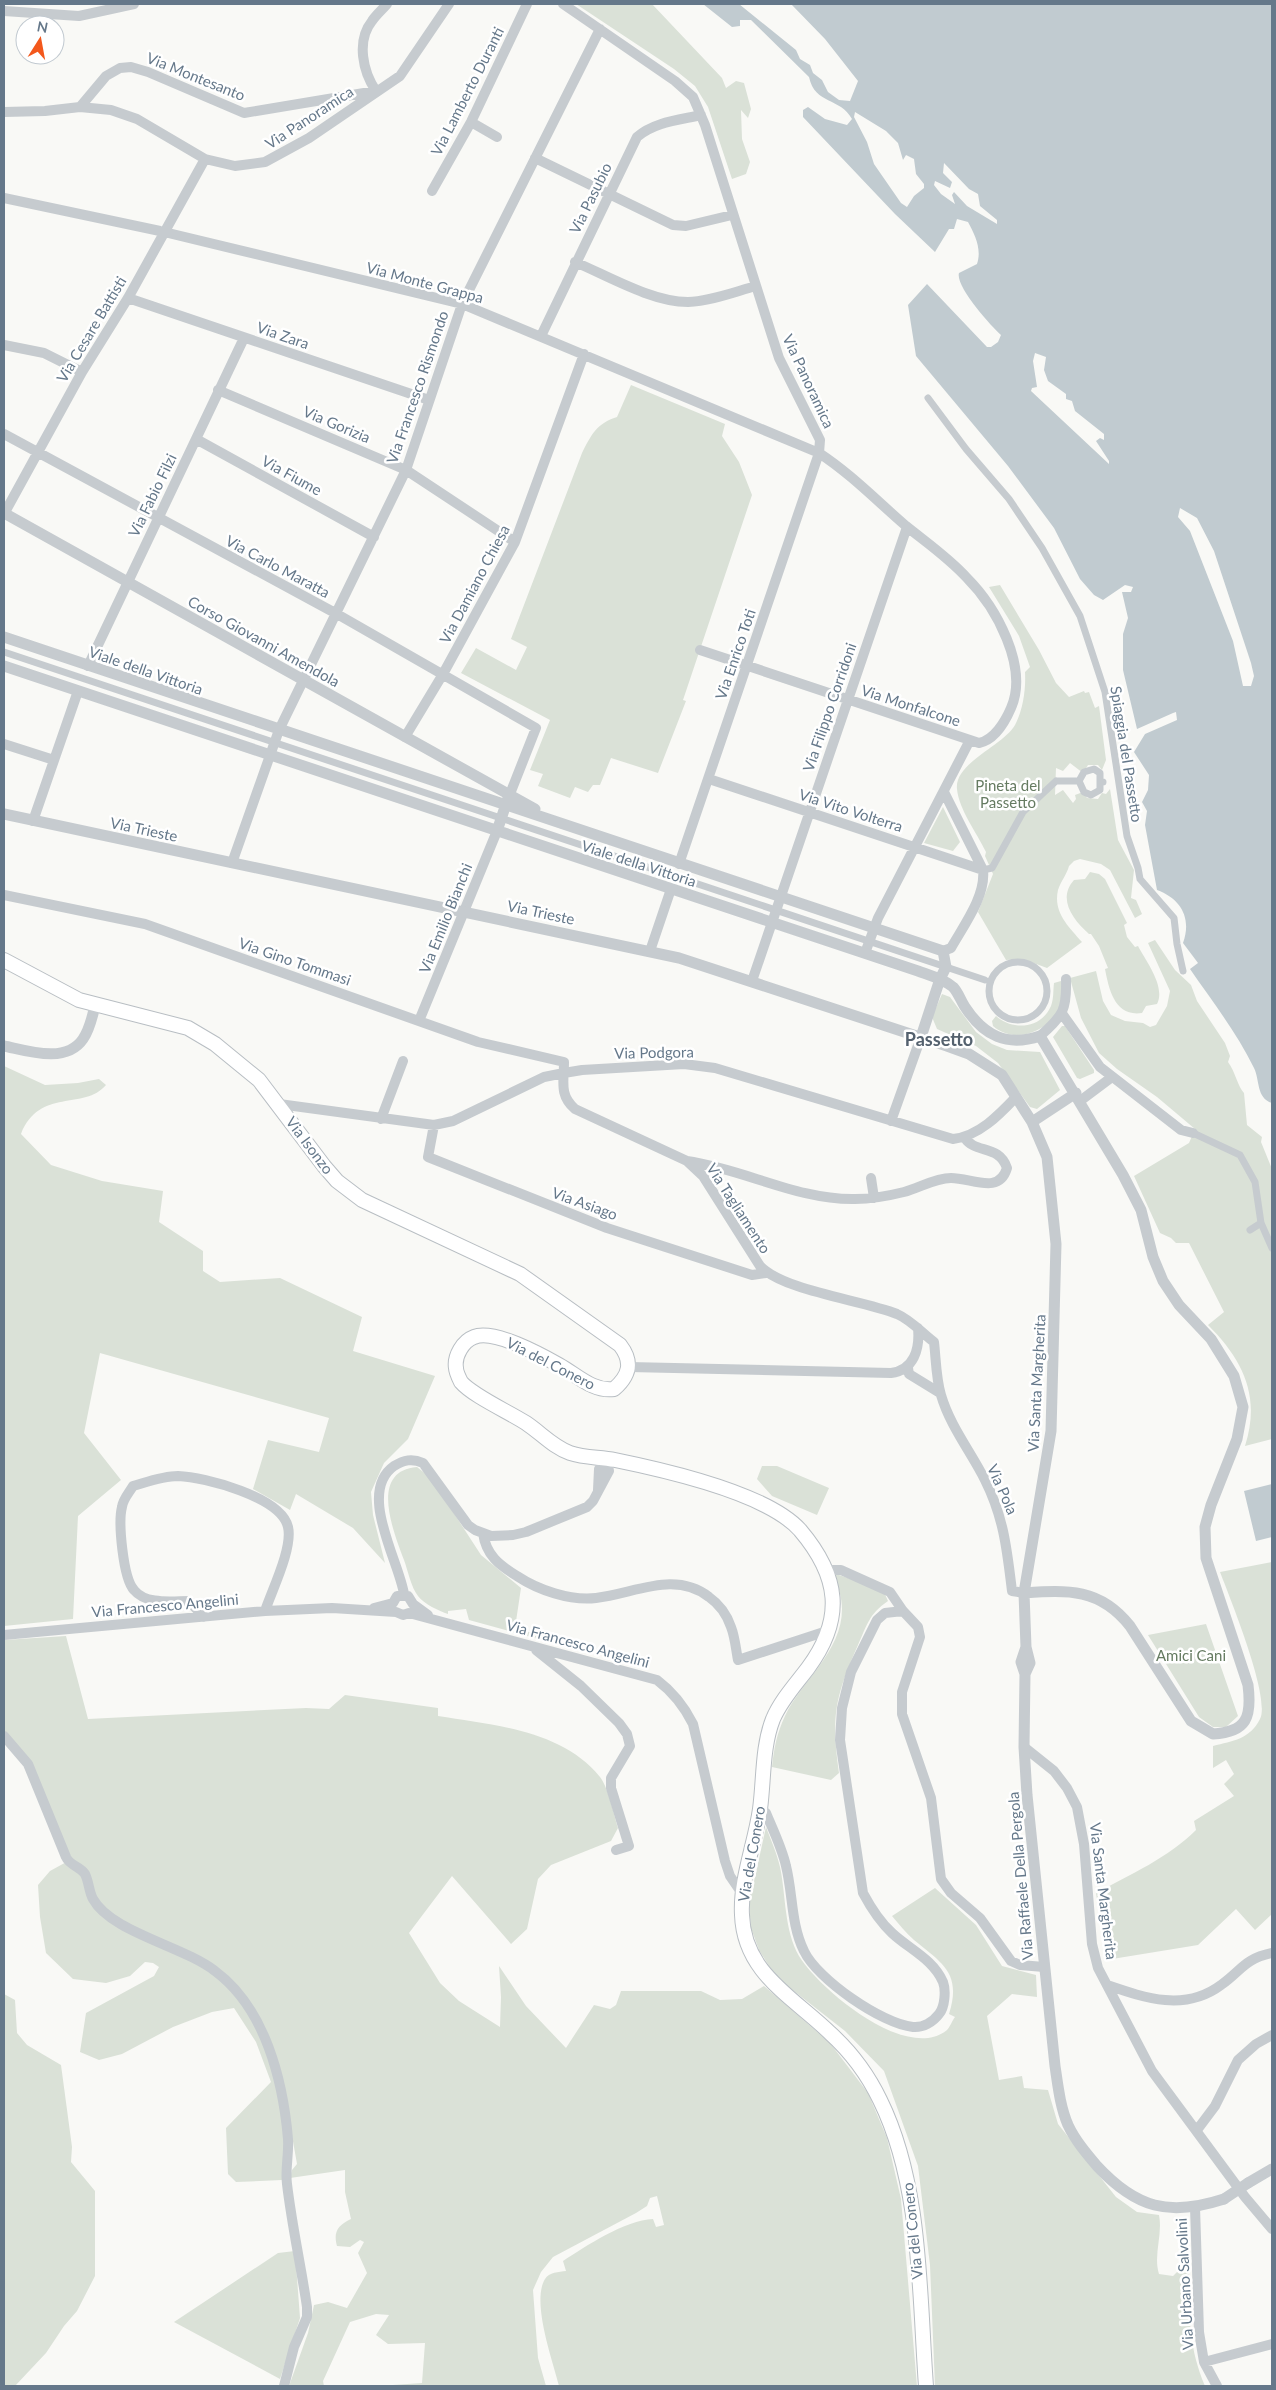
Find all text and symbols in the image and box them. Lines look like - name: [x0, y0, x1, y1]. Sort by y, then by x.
- north arrow: [15, 15, 65, 65]
- text: N: [36, 17, 49, 36]
- street label: Via Lamberto Duranti: [427, 24, 507, 158]
- street label: Via Montesanto: [144, 48, 248, 104]
- street label: Via Panoramica: [262, 82, 356, 152]
- street label: Via Pasubio: [565, 160, 615, 236]
- street label: Via Monte Grappa: [364, 258, 486, 306]
- street label: Via Cesare Battisti: [52, 273, 130, 385]
- street label: Via Francesco Rismondo: [382, 308, 452, 466]
- street label: Via Zara: [254, 318, 312, 352]
- street label: Via Panoramica: [779, 331, 839, 431]
- street label: Via Gorizia: [301, 402, 373, 446]
- street label: Via Fabio Filzi: [124, 450, 180, 540]
- street label: Via Fiume: [259, 451, 325, 499]
- street label: Via Damiano Chiesa: [435, 522, 513, 646]
- street label: Via Carlo Maratta: [223, 531, 333, 601]
- street label: Corso Giovanni Amendola: [185, 592, 343, 690]
- street label: Via Enrico Toti: [711, 606, 759, 702]
- street label: Via Filippo Corridoni: [798, 640, 860, 774]
- street label: Viale della Vittoria: [87, 642, 205, 698]
- street label: Via Monfalcone: [859, 680, 963, 730]
- street label: Spiaggia del Passetto: [1107, 685, 1147, 823]
- park label: Pineta del Passetto: [975, 776, 1041, 811]
- street label: Via Vito Volterra: [797, 785, 905, 835]
- street label: Via Trieste: [109, 813, 179, 845]
- street label: Viale della Vittoria: [579, 836, 699, 890]
- street label: Via Emilio Bianchi: [415, 860, 475, 976]
- street label: Via Trieste: [506, 896, 576, 928]
- street label: Via Gino Tommasi: [236, 933, 354, 989]
- district label: Passetto: [905, 1028, 973, 1050]
- street label: Via Podgora: [614, 1042, 694, 1062]
- street label: Via Isonzo: [282, 1113, 338, 1177]
- street label: Via Tagliamento: [703, 1160, 775, 1256]
- street label: Via Asiago: [550, 1183, 620, 1223]
- street label: Via Santa Margherita: [1023, 1314, 1049, 1452]
- street label: Via del Conero: [504, 1333, 598, 1393]
- street label: Via Pola: [984, 1461, 1022, 1517]
- street label: Via Francesco Angelini: [91, 1590, 239, 1620]
- street label: Via Francesco Angelini: [504, 1615, 652, 1671]
- park label: Amici Cani: [1156, 1646, 1226, 1664]
- street label: Via Raffaele Della Pergola: [1004, 1791, 1036, 1961]
- street label: Via del Conero: [734, 1805, 768, 1903]
- street label: Via Santa Margherita: [1087, 1821, 1121, 1961]
- street label: Via del Conero: [898, 2182, 926, 2280]
- street label: Via Urbano Salvolini: [1172, 2218, 1196, 2350]

